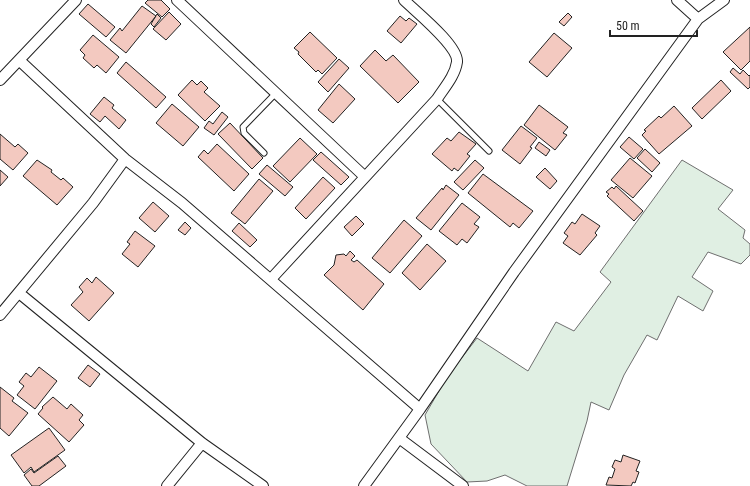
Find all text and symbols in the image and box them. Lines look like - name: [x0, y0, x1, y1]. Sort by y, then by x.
- scale bar: [610, 12, 697, 38]
- text: 50 m: [616, 19, 640, 33]

